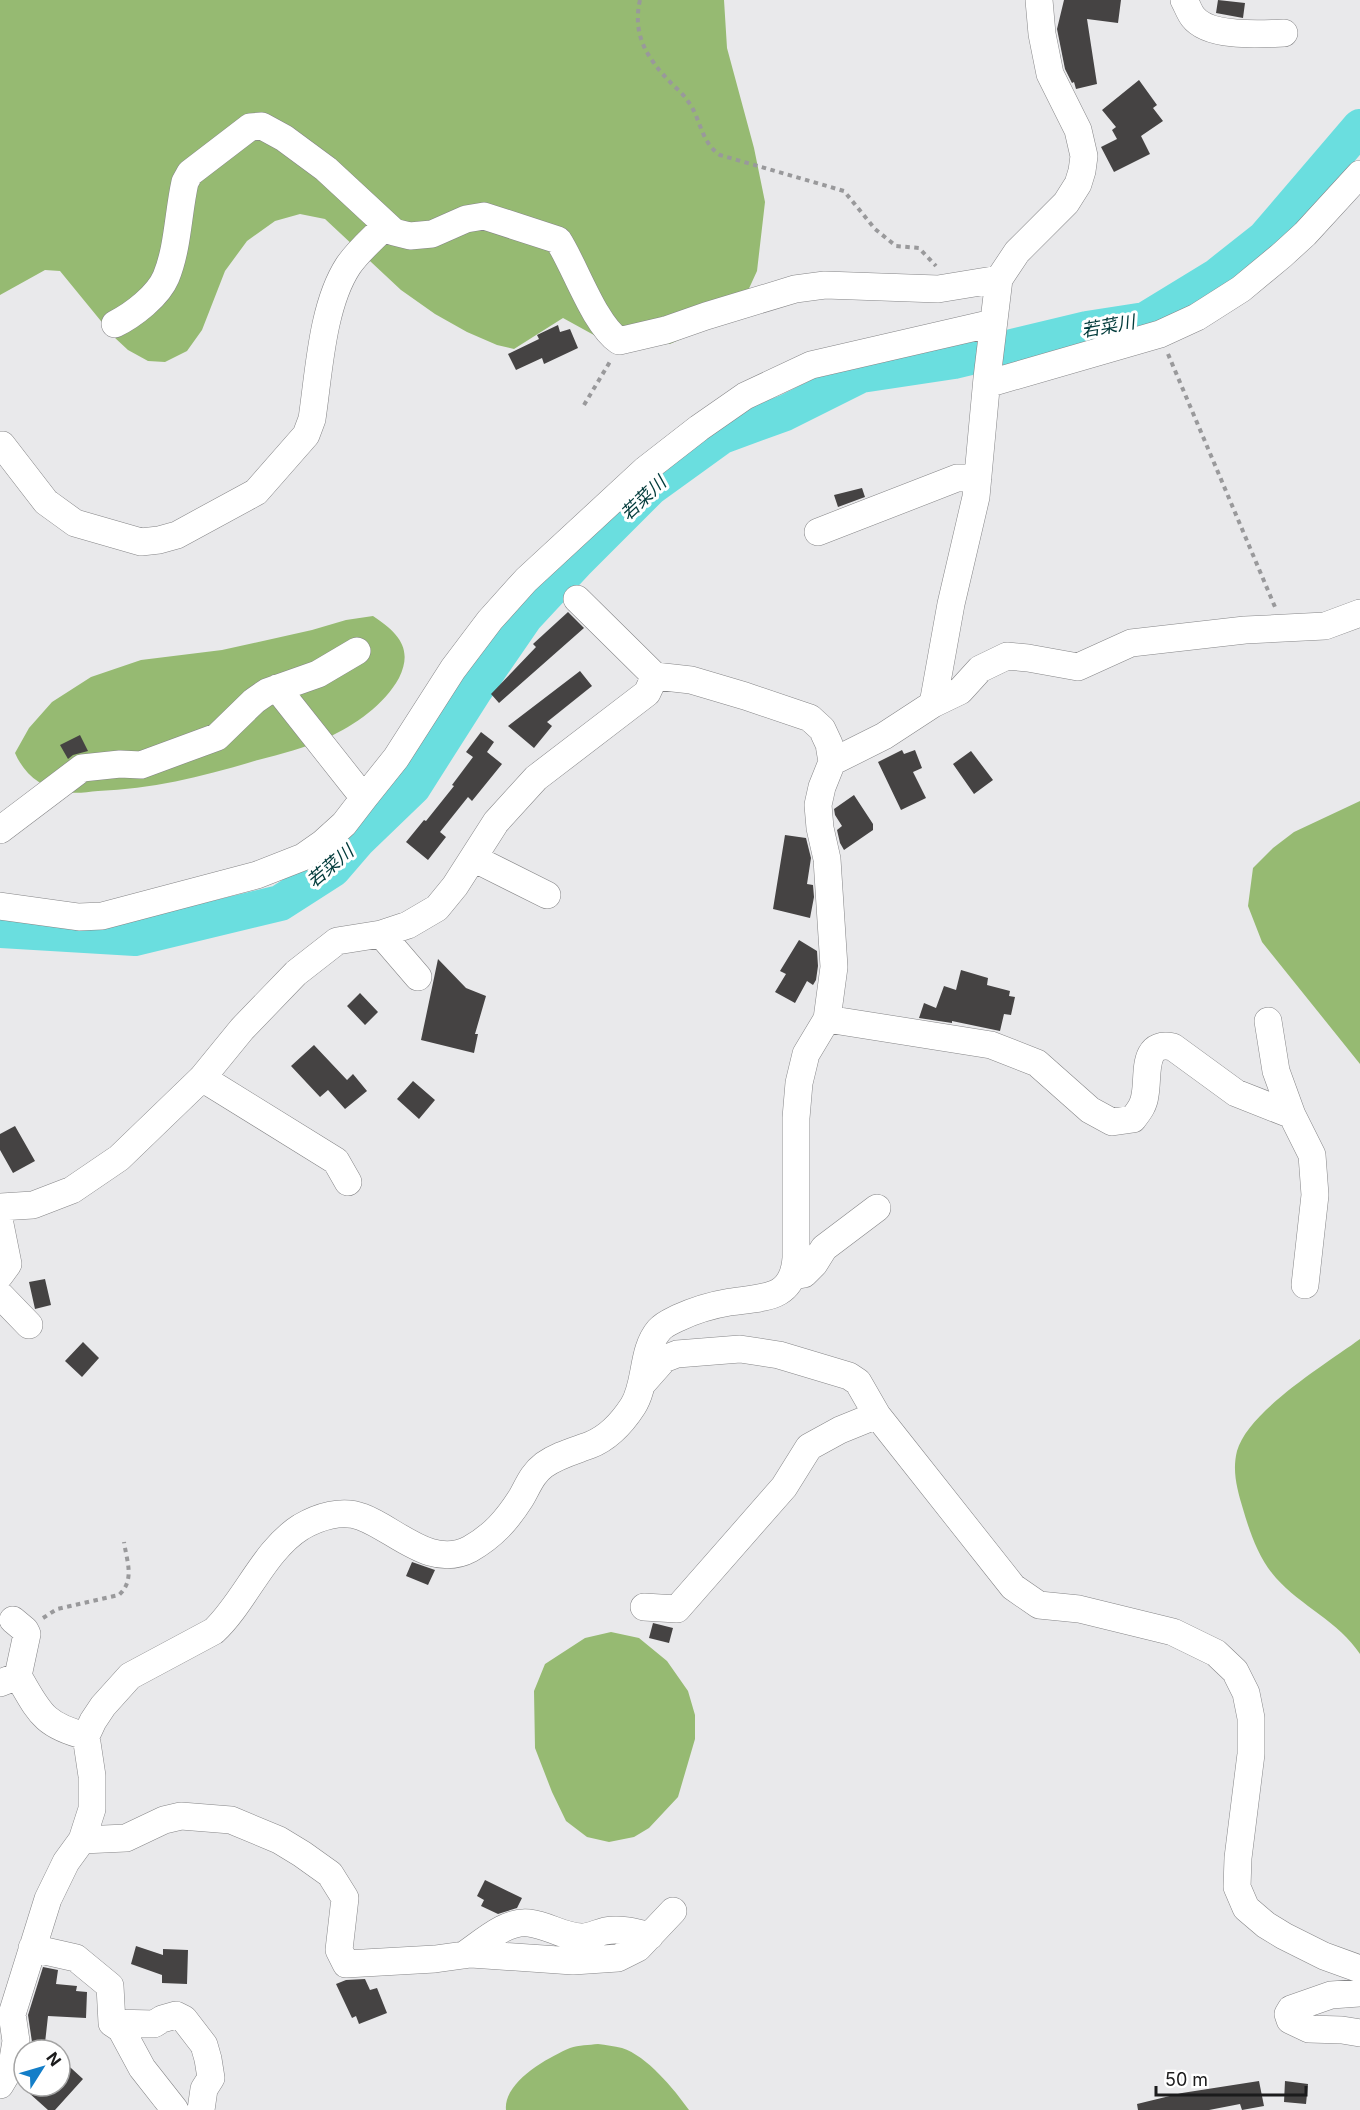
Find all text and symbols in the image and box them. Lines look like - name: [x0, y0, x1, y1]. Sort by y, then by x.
- water label: 若菜川: [1080, 311, 1138, 341]
- water label: 若菜川: [616, 471, 671, 524]
- water label: 若菜川: [303, 839, 359, 891]
- north arrow: [12, 2038, 72, 2098]
- text: N: [42, 2048, 66, 2070]
- scale bar: [1156, 2059, 1306, 2097]
- text: 50 m: [1165, 2069, 1208, 2090]

